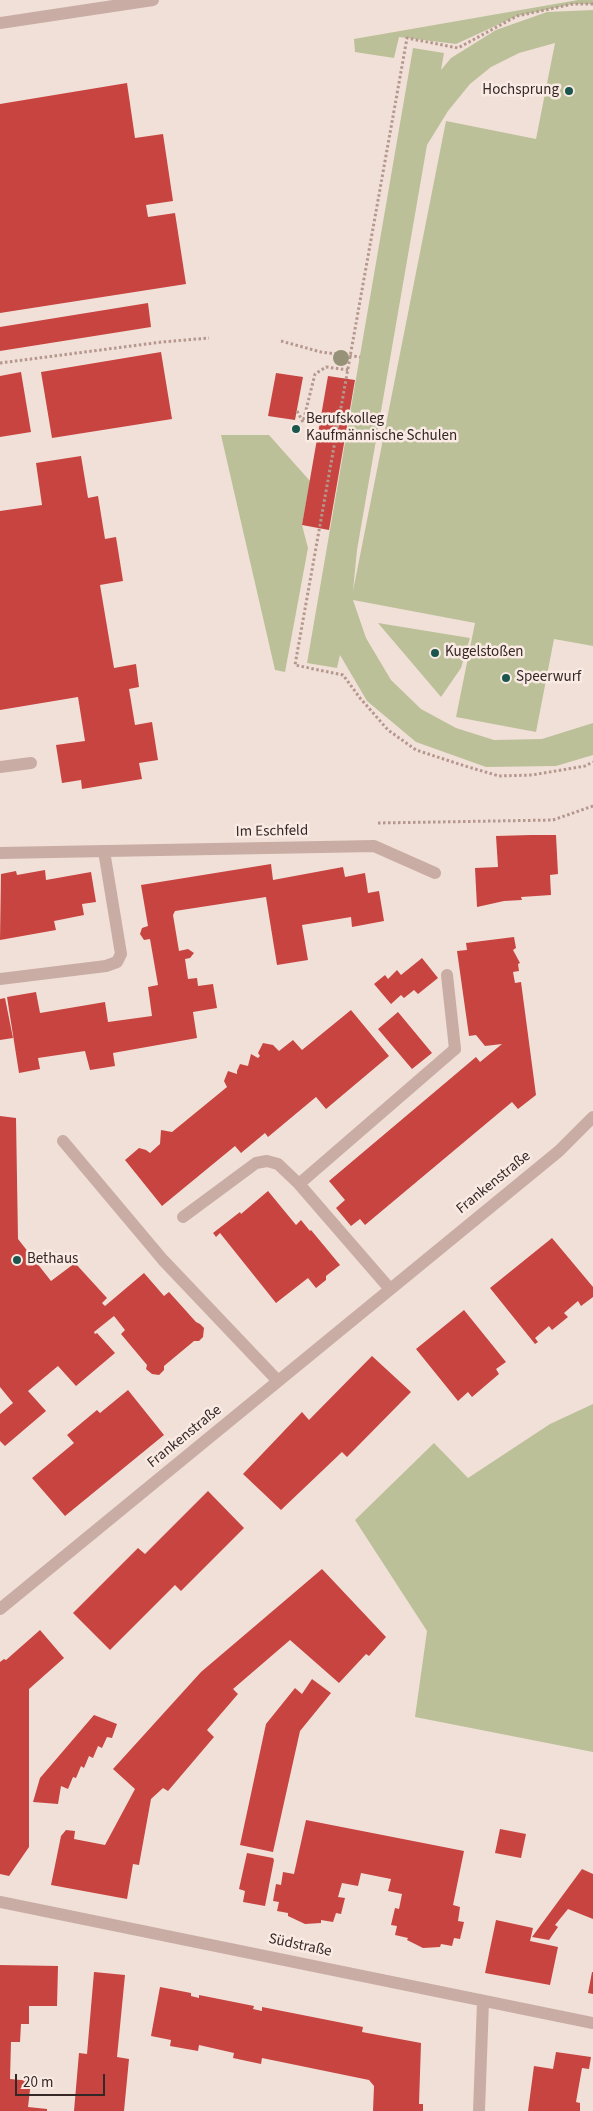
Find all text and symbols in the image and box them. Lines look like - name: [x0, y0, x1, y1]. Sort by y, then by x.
- place label: Hochsprung: [482, 82, 559, 100]
- marker: Hochsprung: [563, 85, 575, 97]
- place label: Berufskolleg Kaufmännische Schulen: [306, 411, 457, 446]
- marker: Berufskolleg Kaufmännische Schulen: [290, 423, 302, 435]
- place label: Kugelstoßen: [445, 644, 524, 662]
- marker: Kugelstoßen: [429, 647, 441, 659]
- place label: Speerwurf: [516, 669, 581, 687]
- marker: Speerwurf: [500, 672, 512, 684]
- street label: Im Eschfeld: [236, 822, 308, 842]
- street label: Frankenstraße: [453, 1148, 535, 1218]
- place label: Bethaus: [27, 1251, 78, 1269]
- marker: Bethaus: [11, 1254, 23, 1266]
- street label: Frankenstraße: [144, 1402, 226, 1472]
- street label: Südstraße: [267, 1931, 333, 1961]
- scale bar: [18, 2064, 108, 2096]
- text: 20 m: [23, 2072, 53, 2093]

